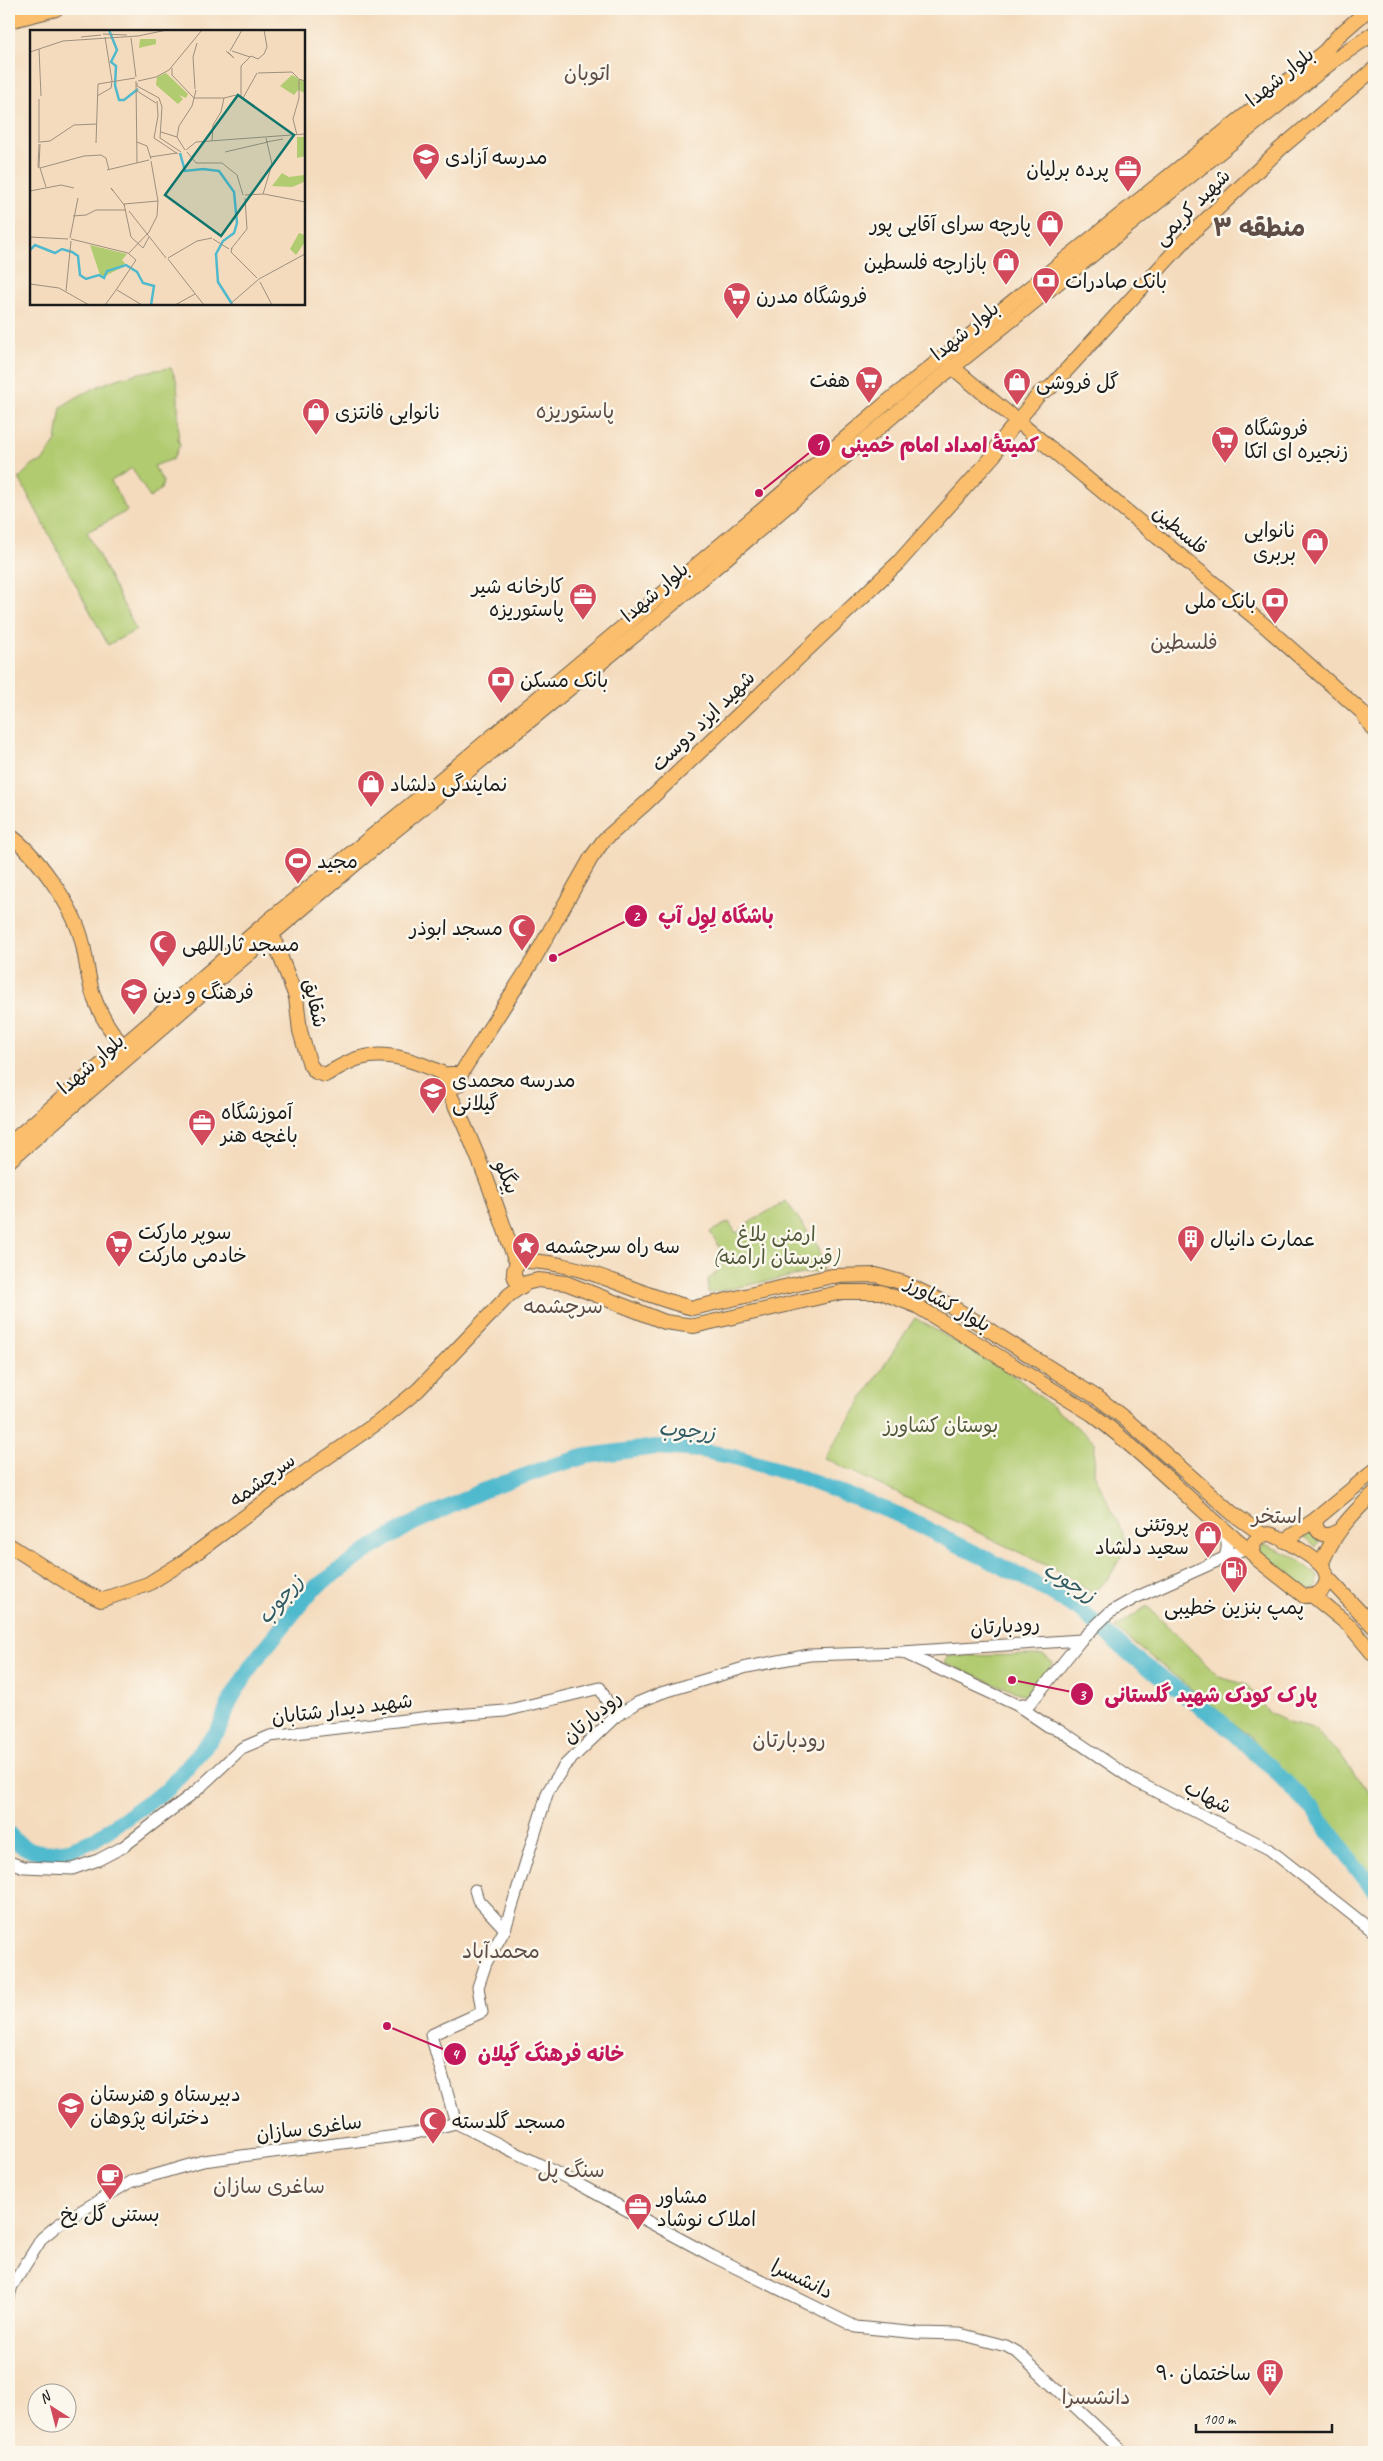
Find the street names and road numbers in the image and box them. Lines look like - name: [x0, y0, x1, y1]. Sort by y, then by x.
- street label: بلوار شهدا: [1241, 42, 1319, 112]
- street label: شهید کریمی: [1148, 163, 1236, 251]
- street label: بلوار شهدا: [926, 296, 1004, 366]
- street label: فلسطین: [1147, 500, 1213, 560]
- street label: بلوار شهدا: [616, 556, 694, 628]
- street label: شهید ایزد دوست: [646, 665, 760, 777]
- street label: شقایق: [297, 976, 333, 1030]
- street label: بلوار شهدا: [52, 1028, 130, 1100]
- street label: بیگلو: [488, 1155, 525, 1198]
- street label: بلوار کشاورز: [899, 1269, 995, 1338]
- street label: سرچشمه: [224, 1447, 300, 1513]
- street label: رودبارتان: [969, 1611, 1041, 1641]
- street label: رودبارتان: [557, 1685, 627, 1749]
- street label: شهید دیدار شتابان: [270, 1688, 414, 1730]
- street label: شهاب: [1180, 1775, 1236, 1819]
- street label: ساغری سازان: [255, 2109, 363, 2147]
- street label: دانشسرا: [767, 2253, 837, 2305]

